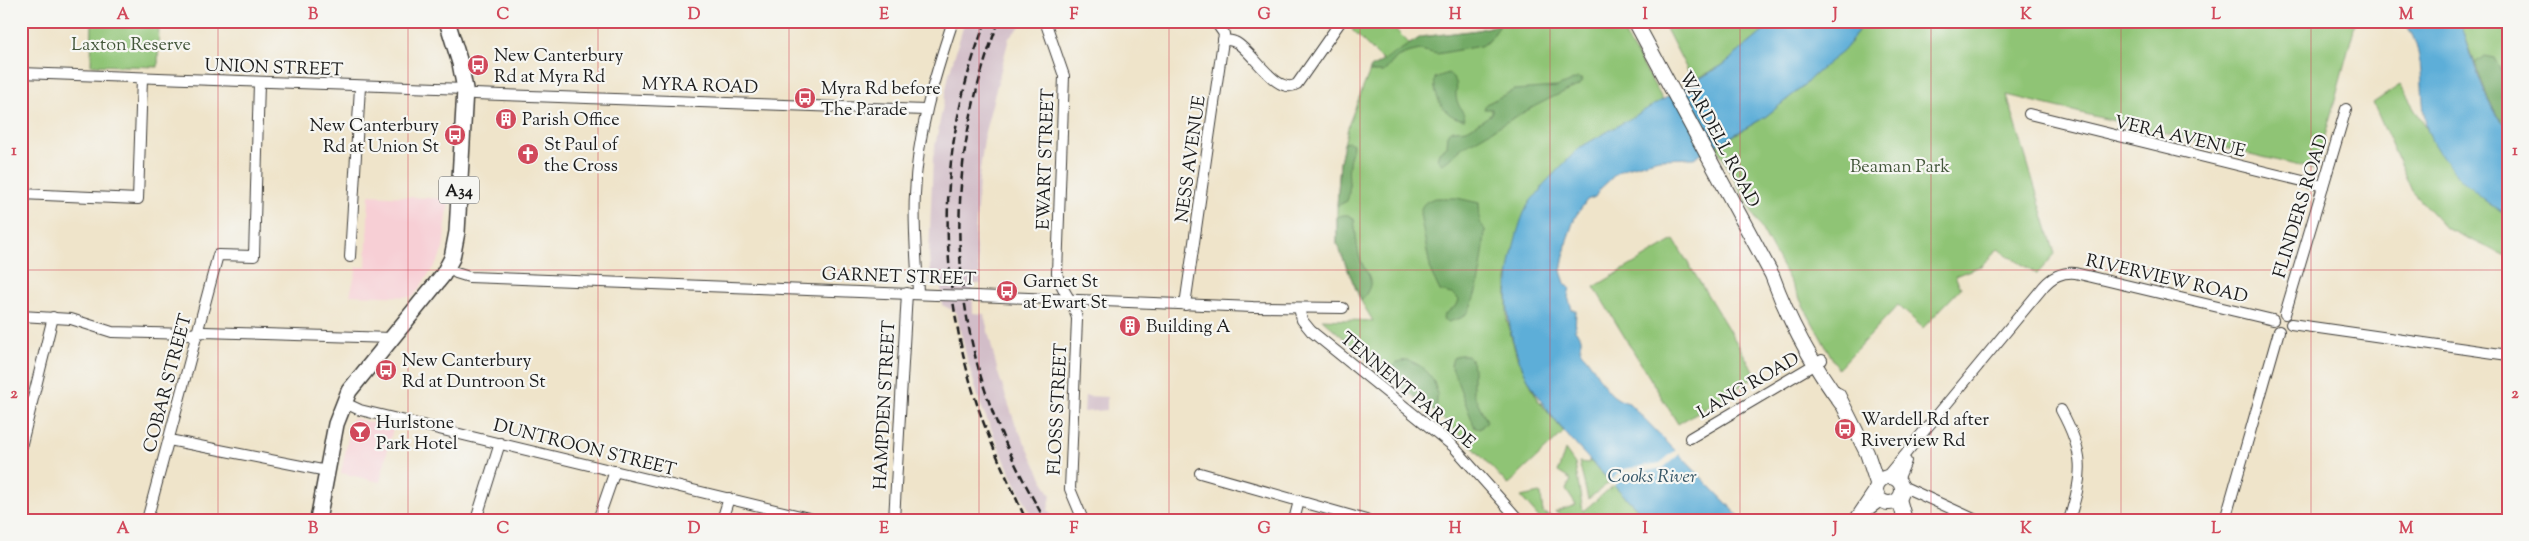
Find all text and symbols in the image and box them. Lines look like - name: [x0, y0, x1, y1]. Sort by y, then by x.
- text: A: [117, 4, 130, 27]
- text: B: [308, 4, 318, 27]
- text: C: [497, 4, 510, 27]
- text: D: [688, 4, 701, 27]
- text: E: [879, 4, 889, 27]
- text: F: [1070, 4, 1079, 27]
- text: G: [1257, 4, 1271, 27]
- text: H: [1449, 4, 1462, 27]
- text: I: [1642, 4, 1648, 27]
- text: J: [1831, 4, 1838, 27]
- text: K: [2020, 4, 2032, 27]
- text: L: [2211, 4, 2221, 27]
- text: M: [2399, 4, 2414, 27]
- park label: Laxton Reserve: [71, 33, 191, 59]
- place label: New Canterbury Rd at Myra Rd: [494, 44, 624, 91]
- bus stop icon: New Canterbury Rd at Myra Rd: [466, 53, 490, 77]
- street label: UNION STREET: [204, 54, 344, 84]
- street label: WARDELL ROAD: [1671, 67, 1765, 213]
- street label: MYRA ROAD: [641, 72, 759, 102]
- place label: Myra Rd before The Parade: [821, 77, 941, 124]
- bus stop icon: Myra Rd before The Parade: [793, 86, 817, 110]
- street label: EWART STREET: [1032, 88, 1062, 230]
- street label: NESS AVENUE: [1170, 94, 1214, 224]
- building icon: Parish Office: [494, 107, 518, 131]
- place label: Parish Office: [522, 108, 620, 134]
- street label: VERA AVENUE: [2111, 110, 2248, 166]
- place label: New Canterbury Rd at Union St: [309, 114, 439, 161]
- bus stop icon: New Canterbury Rd at Union St: [443, 123, 467, 147]
- street label: FLINDERS ROAD: [2268, 131, 2336, 282]
- place label: St Paul of the Cross: [544, 133, 619, 180]
- text: 1: [11, 140, 17, 163]
- text: 1: [2512, 140, 2518, 163]
- church icon: St Paul of the Cross: [516, 142, 540, 166]
- park label: Beaman Park: [1850, 155, 1950, 181]
- road number: A34: [439, 176, 479, 204]
- street label: RIVERVIEW ROAD: [2083, 249, 2250, 311]
- street label: GARNET STREET: [821, 262, 977, 294]
- place label: Garnet St at Ewart St: [1023, 270, 1107, 317]
- bus stop icon: Garnet St at Ewart St: [995, 279, 1019, 303]
- street label: COBAR STREET: [138, 311, 200, 456]
- building icon: Building A: [1118, 314, 1142, 338]
- place label: Building A: [1146, 315, 1231, 341]
- street label: HAMPDEN STREET: [869, 319, 903, 490]
- street label: TENNENT PARADE: [1333, 327, 1480, 456]
- street label: FLOSS STREET: [1043, 342, 1075, 476]
- street label: LANG ROAD: [1693, 347, 1805, 427]
- place label: New Canterbury Rd at Duntroon St: [402, 349, 546, 396]
- bus stop icon: New Canterbury Rd at Duntroon St: [374, 358, 398, 382]
- text: 2: [10, 383, 18, 406]
- text: 2: [2511, 383, 2519, 406]
- place label: Wardell Rd after Riverview Rd: [1861, 408, 1989, 455]
- place label: Hurlstone Park Hotel: [376, 411, 458, 458]
- street label: DUNTROON STREET: [490, 414, 679, 484]
- bus stop icon: Wardell Rd after Riverview Rd: [1833, 417, 1857, 441]
- bar icon: Hurlstone Park Hotel: [348, 420, 372, 444]
- water label: Cooks River: [1607, 464, 1697, 491]
- text: A: [117, 518, 130, 541]
- text: B: [308, 518, 318, 541]
- text: C: [497, 518, 510, 541]
- text: D: [688, 518, 701, 541]
- text: E: [879, 518, 889, 541]
- text: F: [1070, 518, 1079, 541]
- text: G: [1257, 518, 1271, 541]
- text: H: [1449, 518, 1462, 541]
- text: I: [1642, 518, 1648, 541]
- text: J: [1831, 518, 1838, 541]
- text: K: [2020, 518, 2032, 541]
- text: L: [2211, 518, 2221, 541]
- text: M: [2399, 518, 2414, 541]

